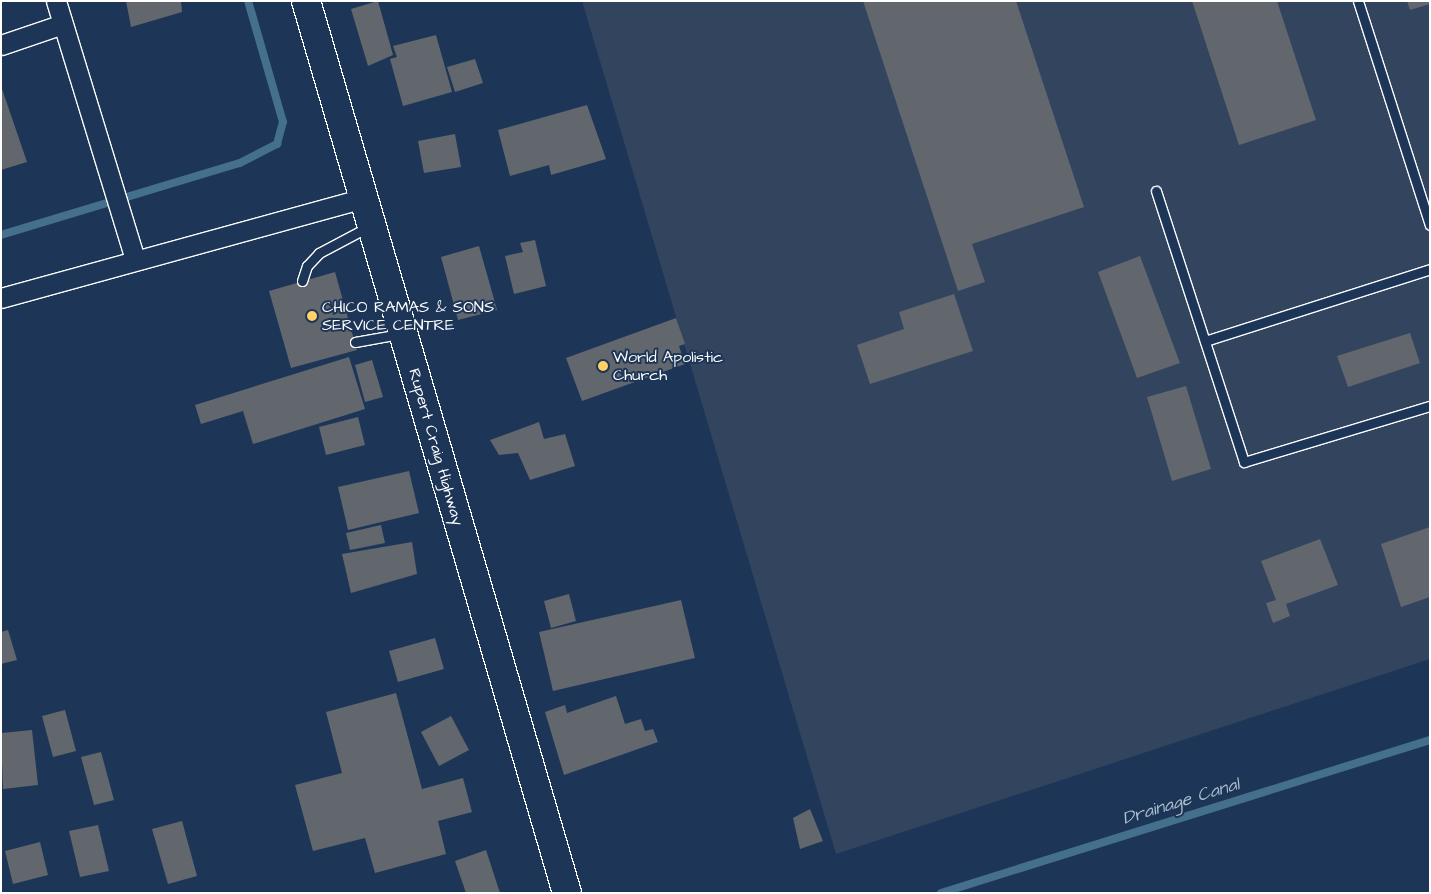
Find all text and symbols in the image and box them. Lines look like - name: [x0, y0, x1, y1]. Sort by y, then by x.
- place label: CHICO RAMAS & SONS SERVICE CENTRE: [322, 297, 494, 335]
- marker: CHICO RAMAS & SONS SERVICE CENTRE: [306, 310, 318, 322]
- place label: World Apolistic Church: [613, 347, 723, 385]
- marker: World Apolistic Church: [597, 360, 609, 372]
- street label: Rupert Craig Highway: [404, 366, 468, 528]
- water label: Drainage Canal: [1120, 774, 1242, 830]

